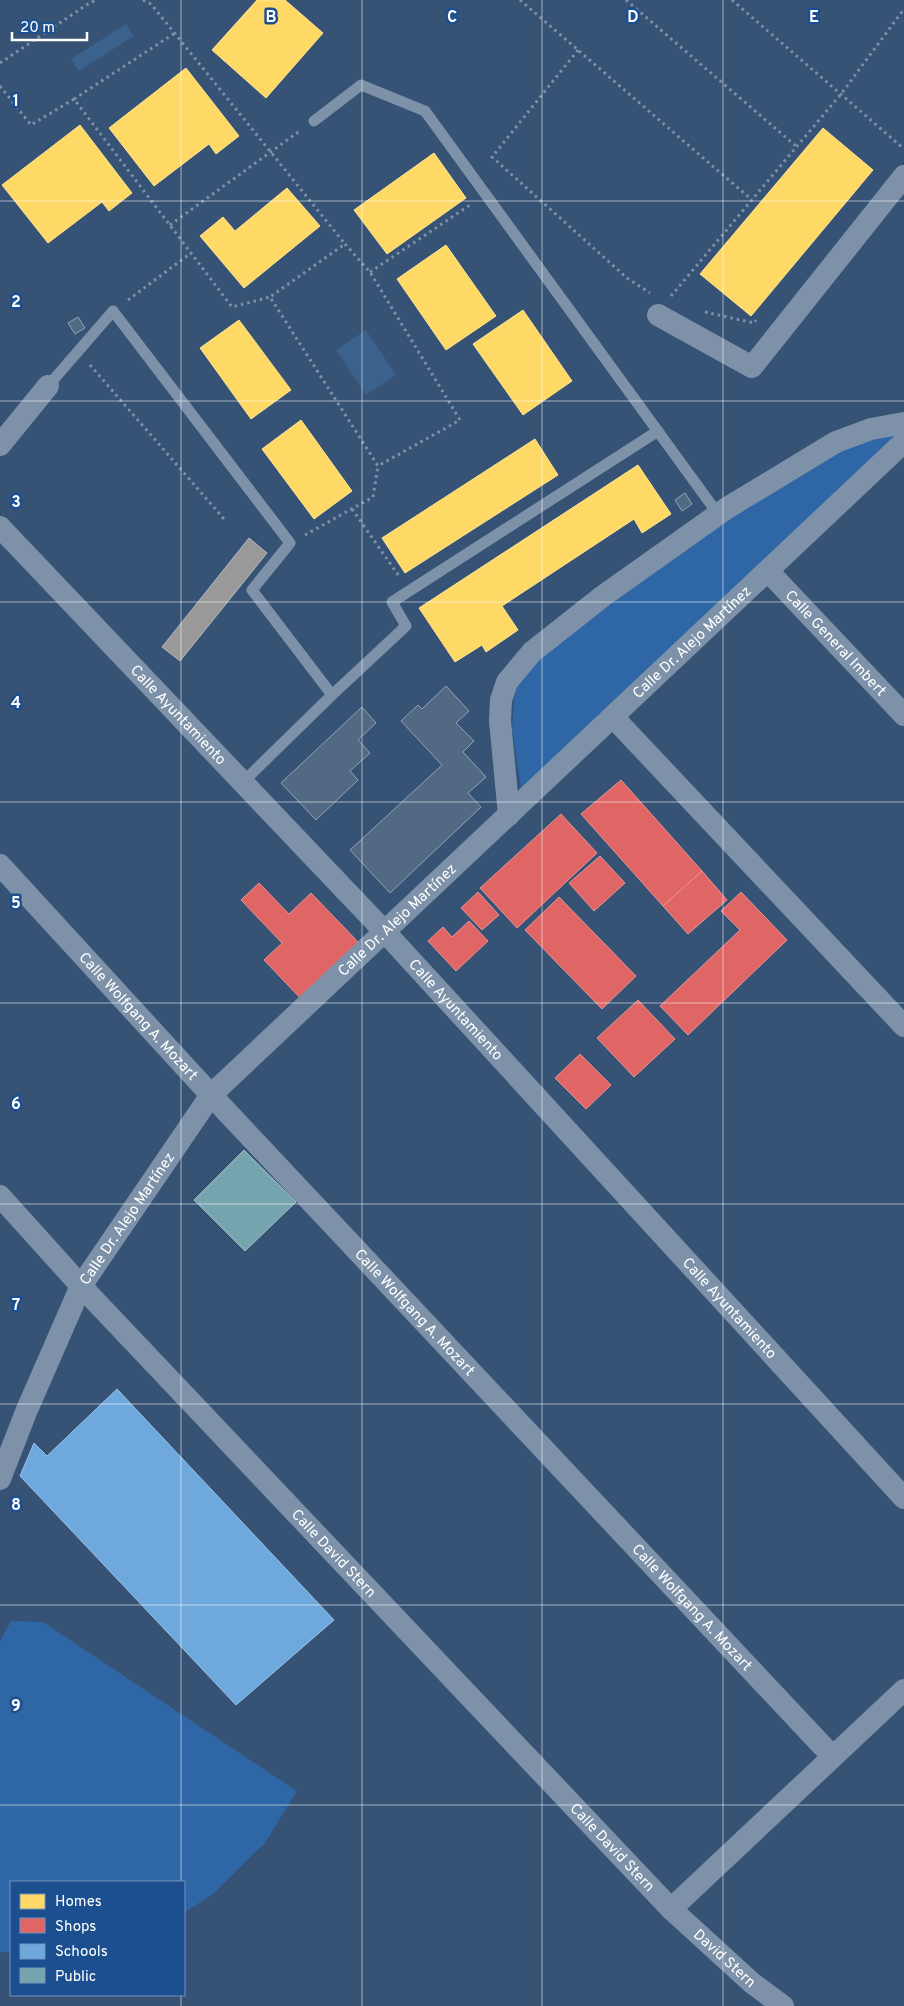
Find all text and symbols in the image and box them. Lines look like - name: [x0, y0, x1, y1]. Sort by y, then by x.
- text: B: [265, 8, 277, 28]
- text: C: [447, 8, 457, 28]
- text: D: [627, 8, 639, 28]
- text: E: [809, 8, 819, 28]
- scale bar: [12, 10, 88, 42]
- text: 20 m: [20, 19, 55, 38]
- text: 1: [13, 92, 19, 112]
- text: 2: [11, 293, 21, 313]
- text: 3: [11, 493, 21, 513]
- street label: Calle Dr. Alejo Martínez: [629, 582, 756, 704]
- street label: Calle General Imbert: [780, 587, 890, 701]
- street label: Calle Ayuntamiento: [125, 662, 229, 770]
- text: 4: [11, 694, 21, 714]
- street label: Calle Dr. Alejo Martínez: [335, 860, 462, 981]
- text: 5: [11, 894, 21, 914]
- street label: Calle Wolfgang A. Mozart: [74, 949, 201, 1085]
- street label: Calle Ayuntamiento: [404, 956, 506, 1065]
- text: 6: [11, 1095, 21, 1115]
- street label: Calle Dr. Alejo Martínez: [76, 1149, 180, 1289]
- street label: Calle Wolfgang A. Mozart: [350, 1246, 478, 1381]
- street label: Calle Ayuntamiento: [677, 1254, 780, 1364]
- text: 7: [12, 1296, 20, 1316]
- text: 8: [11, 1496, 21, 1516]
- street label: Calle David Stern: [286, 1506, 379, 1603]
- street label: Calle Wolfgang A. Mozart: [627, 1541, 755, 1676]
- text: 9: [11, 1697, 21, 1717]
- street label: Calle David Stern: [565, 1800, 658, 1897]
- legend: [10, 1881, 185, 1996]
- text: Homes: [55, 1893, 102, 1912]
- text: Shops: [55, 1918, 96, 1937]
- street label: David Stern: [689, 1926, 759, 1993]
- text: Schools: [55, 1943, 108, 1962]
- text: Public: [55, 1968, 96, 1987]

